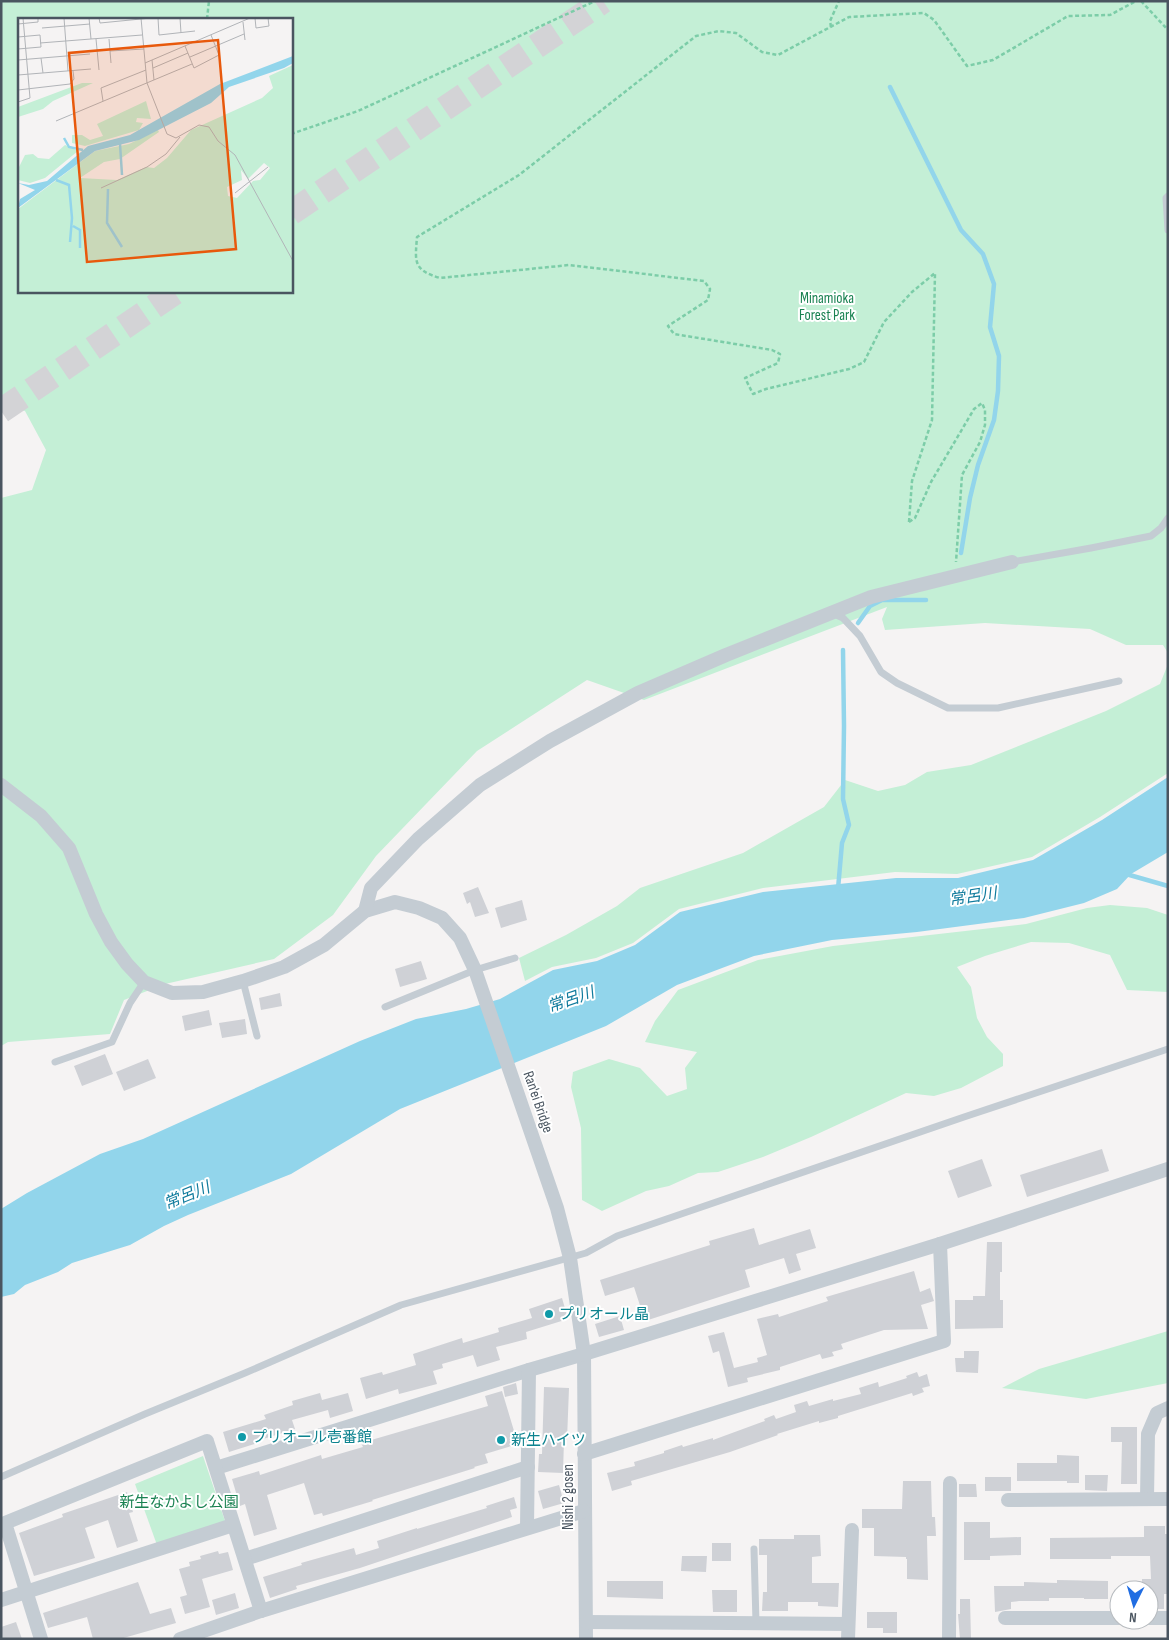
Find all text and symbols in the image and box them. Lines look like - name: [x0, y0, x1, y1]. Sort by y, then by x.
- inset map: [18, 18, 292, 292]
- park label: Minamioka Forest Park: [799, 289, 855, 325]
- water label: 常呂川: [948, 884, 1000, 910]
- water label: 常呂川: [545, 983, 599, 1017]
- street label: Ran'ei Bridge: [519, 1069, 557, 1135]
- water label: 常呂川: [161, 1177, 215, 1214]
- place label: プリオール晶: [559, 1305, 649, 1324]
- marker: プリオール晶: [543, 1308, 555, 1320]
- place label: プリオール壱番館: [252, 1428, 372, 1447]
- marker: プリオール壱番館: [236, 1431, 248, 1443]
- place label: 新生ハイツ: [511, 1431, 586, 1450]
- marker: 新生ハイツ: [495, 1434, 507, 1446]
- street label: Nishi 2 gosen: [559, 1464, 578, 1530]
- park label: 新生なかよし公園: [119, 1493, 239, 1512]
- north arrow: [1109, 1580, 1159, 1630]
- text: N: [1128, 1609, 1137, 1626]

